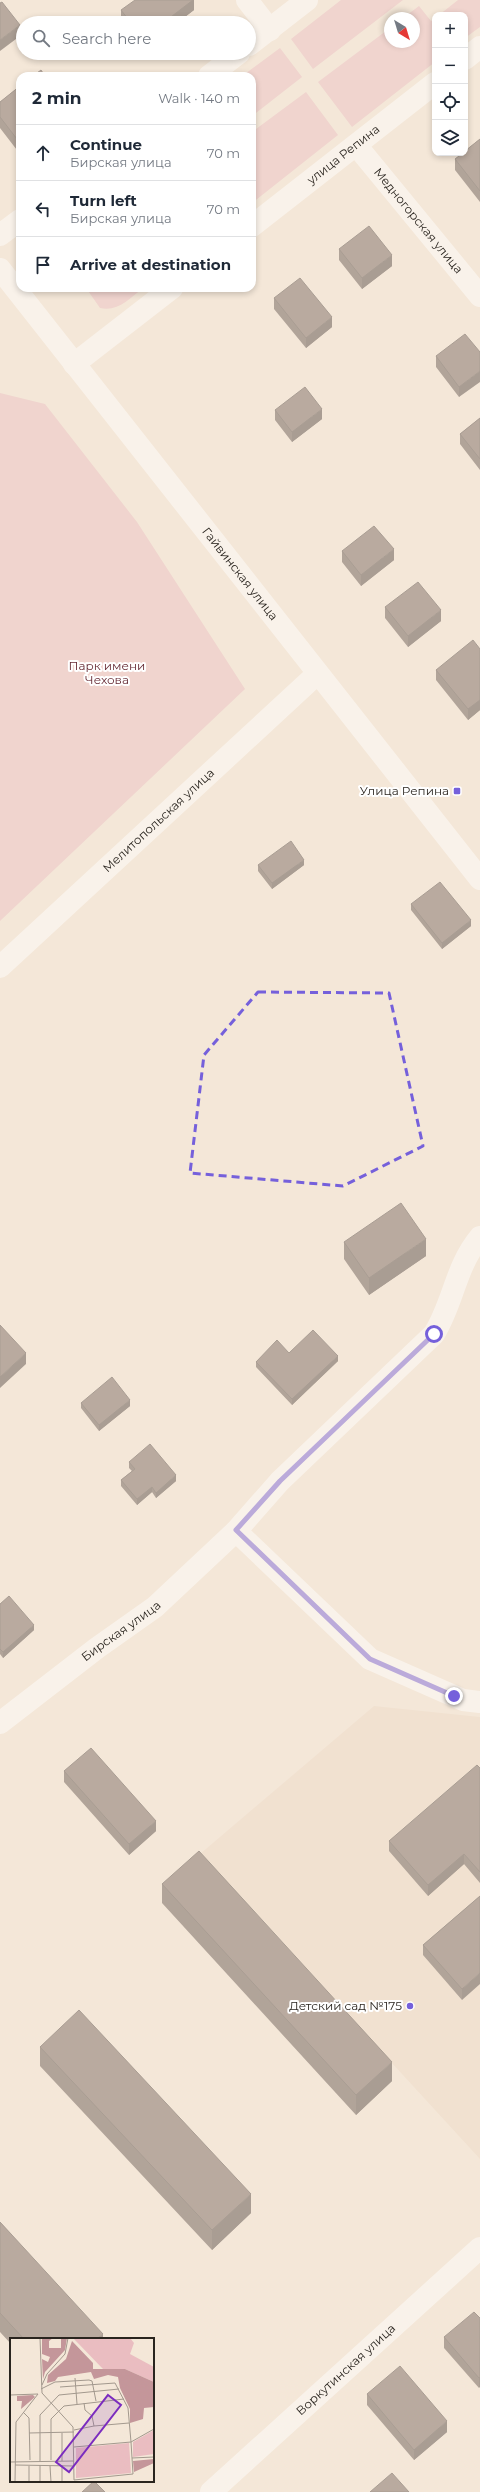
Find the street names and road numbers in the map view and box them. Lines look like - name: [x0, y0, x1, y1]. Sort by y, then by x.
- street label: улица Репина: [303, 121, 382, 188]
- street label: Медногорская улица: [371, 165, 466, 276]
- street label: Гайвинская улица: [199, 524, 281, 623]
- street label: Мелитопольская улица: [99, 765, 217, 875]
- street label: Бирская улица: [78, 1598, 164, 1664]
- street label: Воркутинская улица: [293, 2320, 398, 2418]

